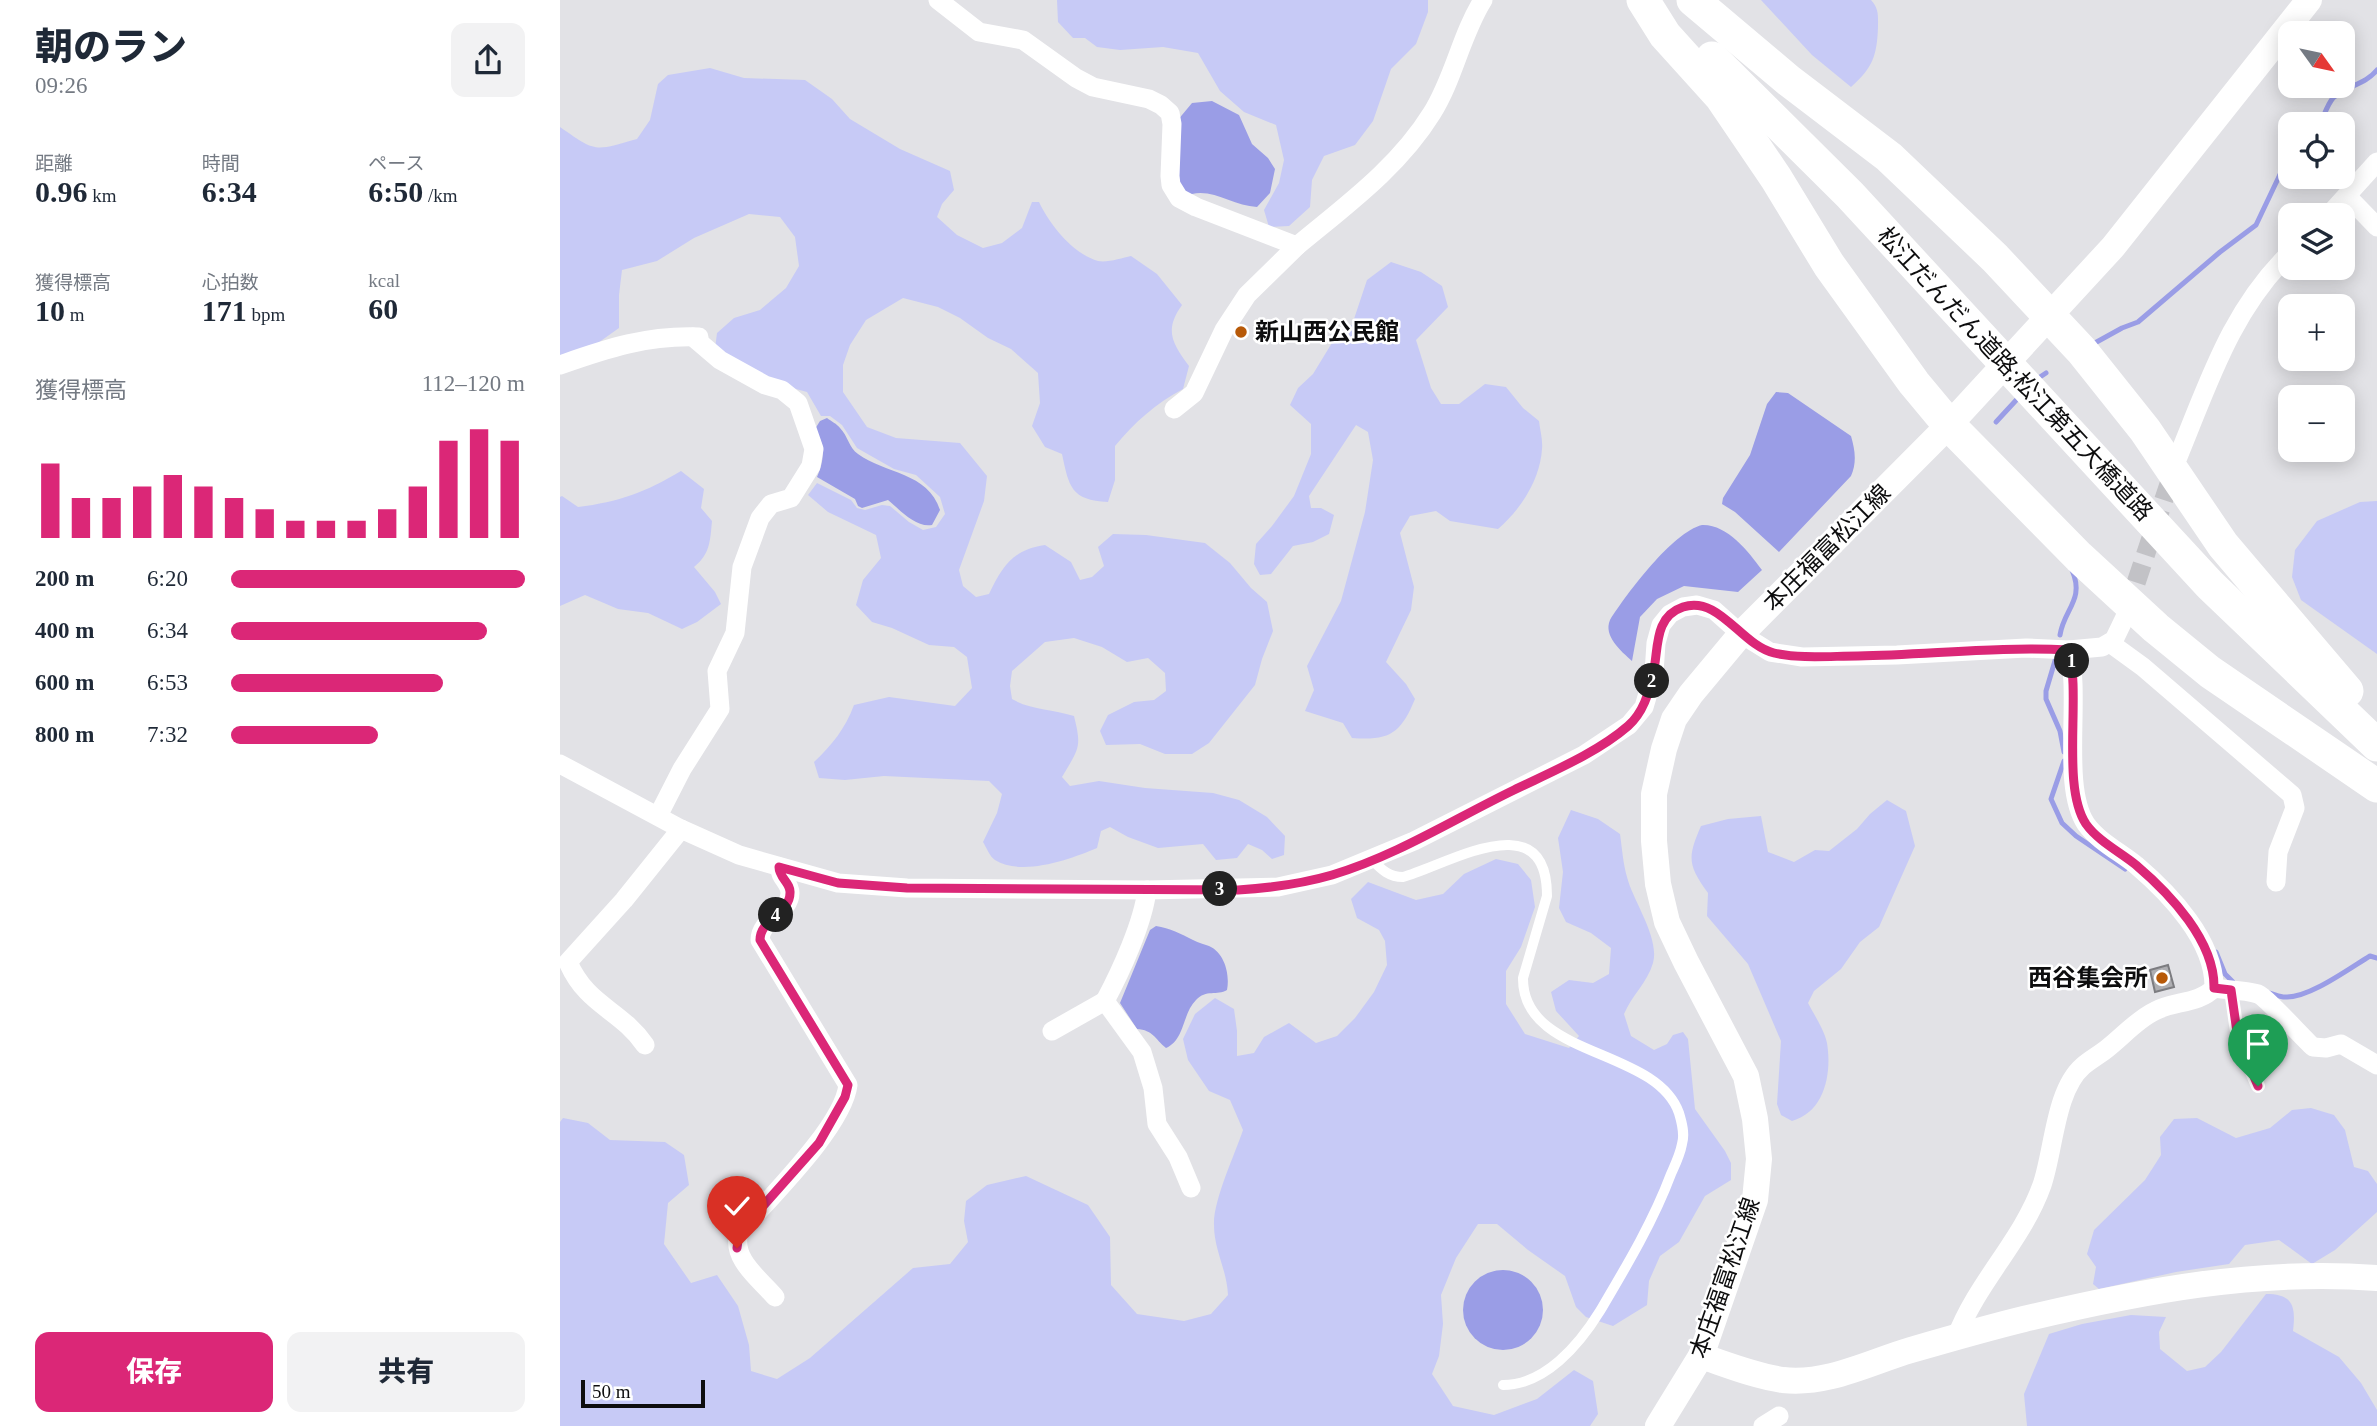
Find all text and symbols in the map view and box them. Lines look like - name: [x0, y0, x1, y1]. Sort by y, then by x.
- north arrow: [2278, 21, 2356, 98]
- map controls: [2278, 21, 2355, 462]
- button: share: [451, 23, 525, 97]
- text: 朝のラン: [35, 26, 187, 68]
- text: 09:26: [35, 73, 87, 98]
- button: locate: [2278, 112, 2355, 189]
- text: 距離: [35, 153, 73, 174]
- text: 時間: [202, 153, 240, 174]
- text: ペース: [368, 153, 424, 174]
- text: 0.96: [35, 175, 88, 208]
- text: 6:34: [202, 175, 257, 208]
- text: 6:50: [368, 175, 423, 208]
- text: km: [88, 185, 117, 206]
- text: /km: [423, 185, 458, 206]
- button: layers: [2278, 203, 2355, 280]
- street label: 松江だんだん道路;松江第五大橋道路: [1872, 222, 2158, 526]
- text: kcal: [368, 270, 400, 291]
- text: 獲得標高: [35, 272, 111, 293]
- text: 心拍数: [202, 272, 259, 293]
- text: 60: [368, 292, 398, 325]
- text: 10: [35, 294, 65, 327]
- text: 171: [202, 294, 247, 327]
- button: +: [2278, 294, 2355, 371]
- text: m: [65, 304, 85, 325]
- text: bpm: [247, 304, 285, 325]
- place label: 新山西公民館: [1255, 319, 1399, 345]
- marker: 新山西公民館: [1233, 324, 1249, 340]
- text: 112–120 m: [422, 371, 525, 396]
- text: 獲得標高: [35, 378, 127, 403]
- button: −: [2278, 385, 2355, 462]
- street label: 本庄福富松江線: [1758, 479, 1896, 617]
- text: 200 m: [35, 566, 94, 591]
- text: 6:20: [147, 566, 188, 591]
- text: 400 m: [35, 618, 94, 643]
- text: 6:34: [147, 618, 188, 643]
- pin: 1: [2054, 644, 2090, 678]
- text: 1: [2067, 650, 2076, 671]
- pin: 2: [1634, 664, 1670, 698]
- text: 600 m: [35, 670, 94, 695]
- text: 6:53: [147, 670, 188, 695]
- text: 2: [1647, 670, 1656, 691]
- text: 800 m: [35, 722, 94, 747]
- text: 7:32: [147, 722, 188, 747]
- pin: 3: [1202, 872, 1238, 906]
- text: 3: [1215, 878, 1224, 899]
- pin: 4: [758, 898, 794, 932]
- text: 4: [771, 904, 780, 925]
- place label: 西谷集会所: [2028, 965, 2148, 991]
- marker: 西谷集会所: [2154, 970, 2170, 986]
- pin: [2228, 1014, 2288, 1086]
- icon: arrive: [2239, 1025, 2277, 1063]
- pin: [707, 1176, 767, 1248]
- icon: check: [718, 1187, 756, 1225]
- street label: 本庄福富松江線: [1685, 1194, 1765, 1362]
- button: 保存: [35, 1332, 273, 1412]
- button: 共有: [287, 1332, 525, 1412]
- scale bar: [581, 1377, 705, 1409]
- text: 50 m: [592, 1381, 631, 1402]

